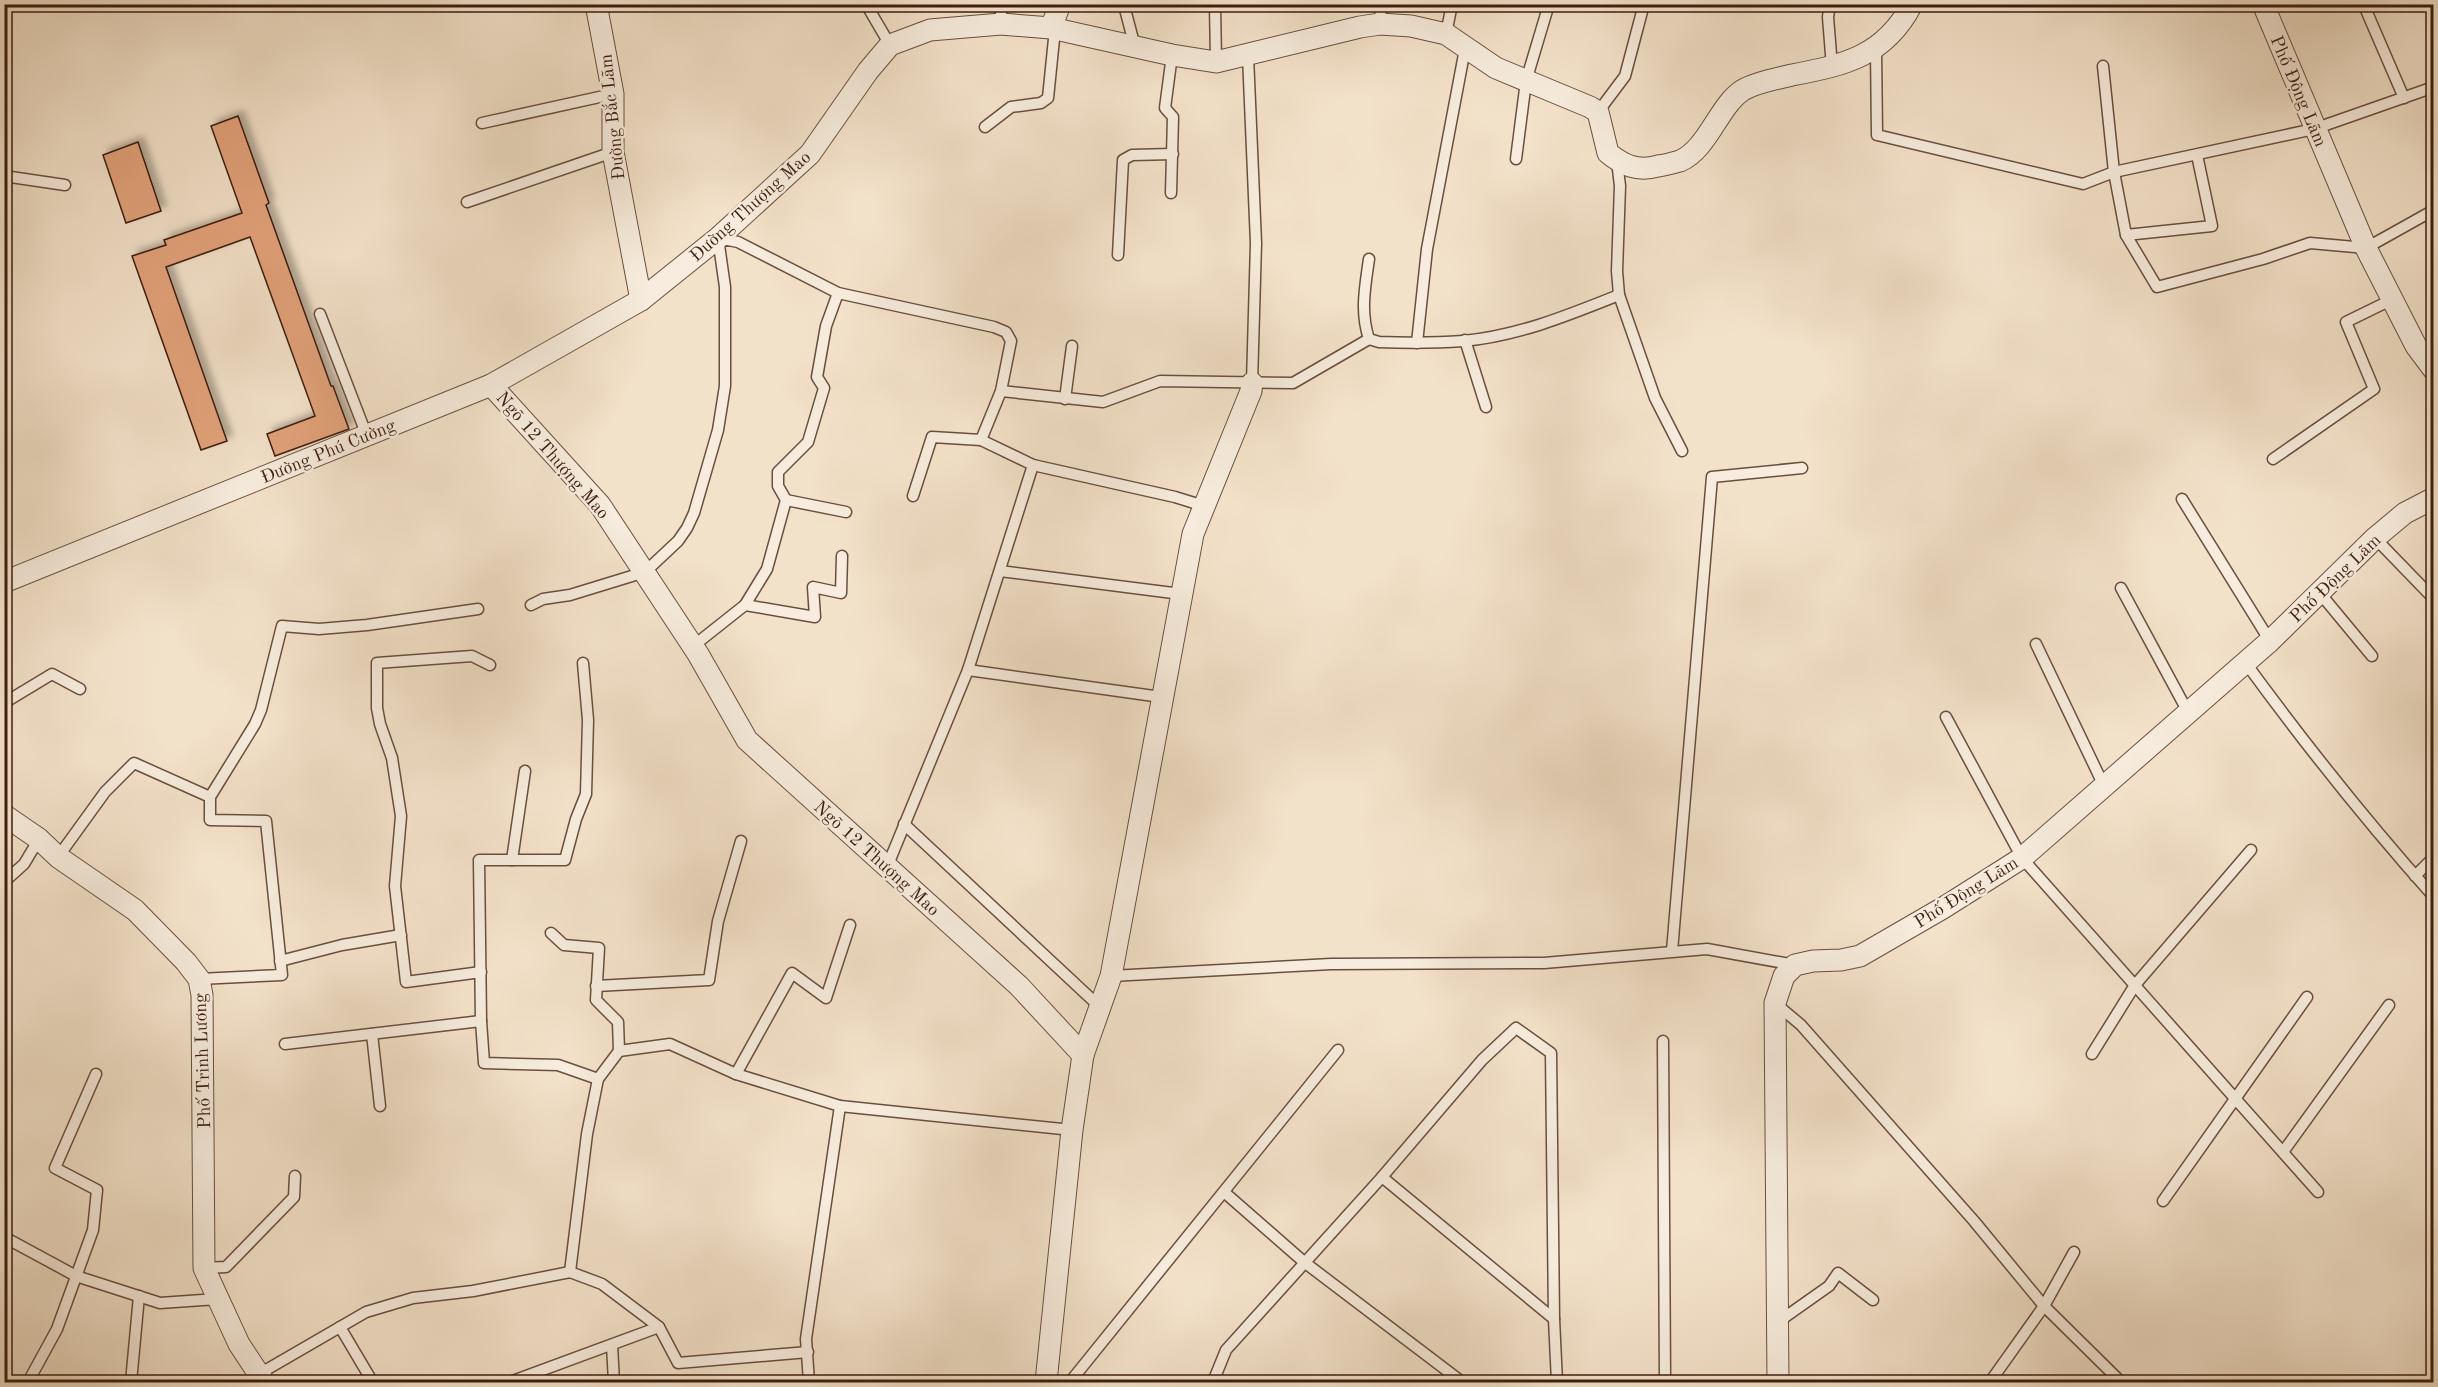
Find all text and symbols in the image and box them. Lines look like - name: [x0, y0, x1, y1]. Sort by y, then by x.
- street label: Phố Động Lãm: [2267, 33, 2330, 149]
- street label: Đường Bắc Lãm: [594, 53, 629, 181]
- street label: Đường Thượng Mao: [687, 148, 814, 265]
- street label: Ngõ 12 Thượng Mao: [492, 389, 612, 523]
- street label: Đường Phú Cường: [258, 417, 399, 487]
- street label: Phố Động Lãm: [2286, 530, 2385, 626]
- street label: Ngõ 12 Thượng Mao: [810, 798, 943, 920]
- street label: Phố Động Lãm: [1911, 853, 2022, 932]
- street label: Phố Trinh Lương: [191, 993, 214, 1129]

